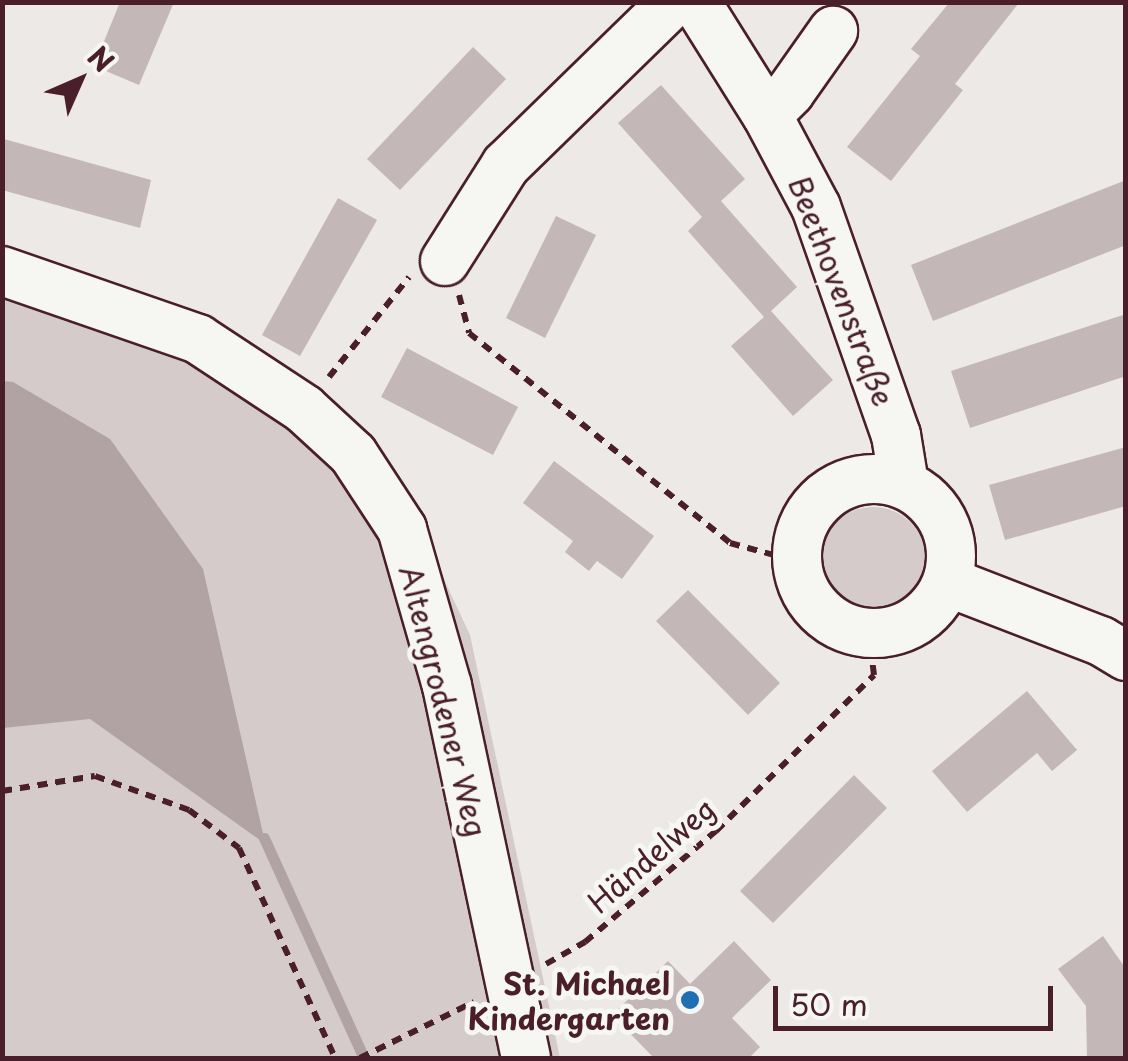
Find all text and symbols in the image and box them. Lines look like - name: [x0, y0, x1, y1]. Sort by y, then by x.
- north arrow: [30, 30, 130, 130]
- text: N: [79, 35, 125, 81]
- street label: Beethovenstraße: [782, 171, 902, 411]
- street label: Altengrodener Weg: [393, 561, 495, 841]
- street label: Händelweg: [580, 790, 722, 920]
- place label: St. Michael Kindergarten: [468, 965, 670, 1036]
- scale bar: [778, 966, 1058, 1028]
- text: 50 m: [790, 981, 868, 1026]
- marker: St. Michael Kindergarten: [679, 989, 701, 1011]

